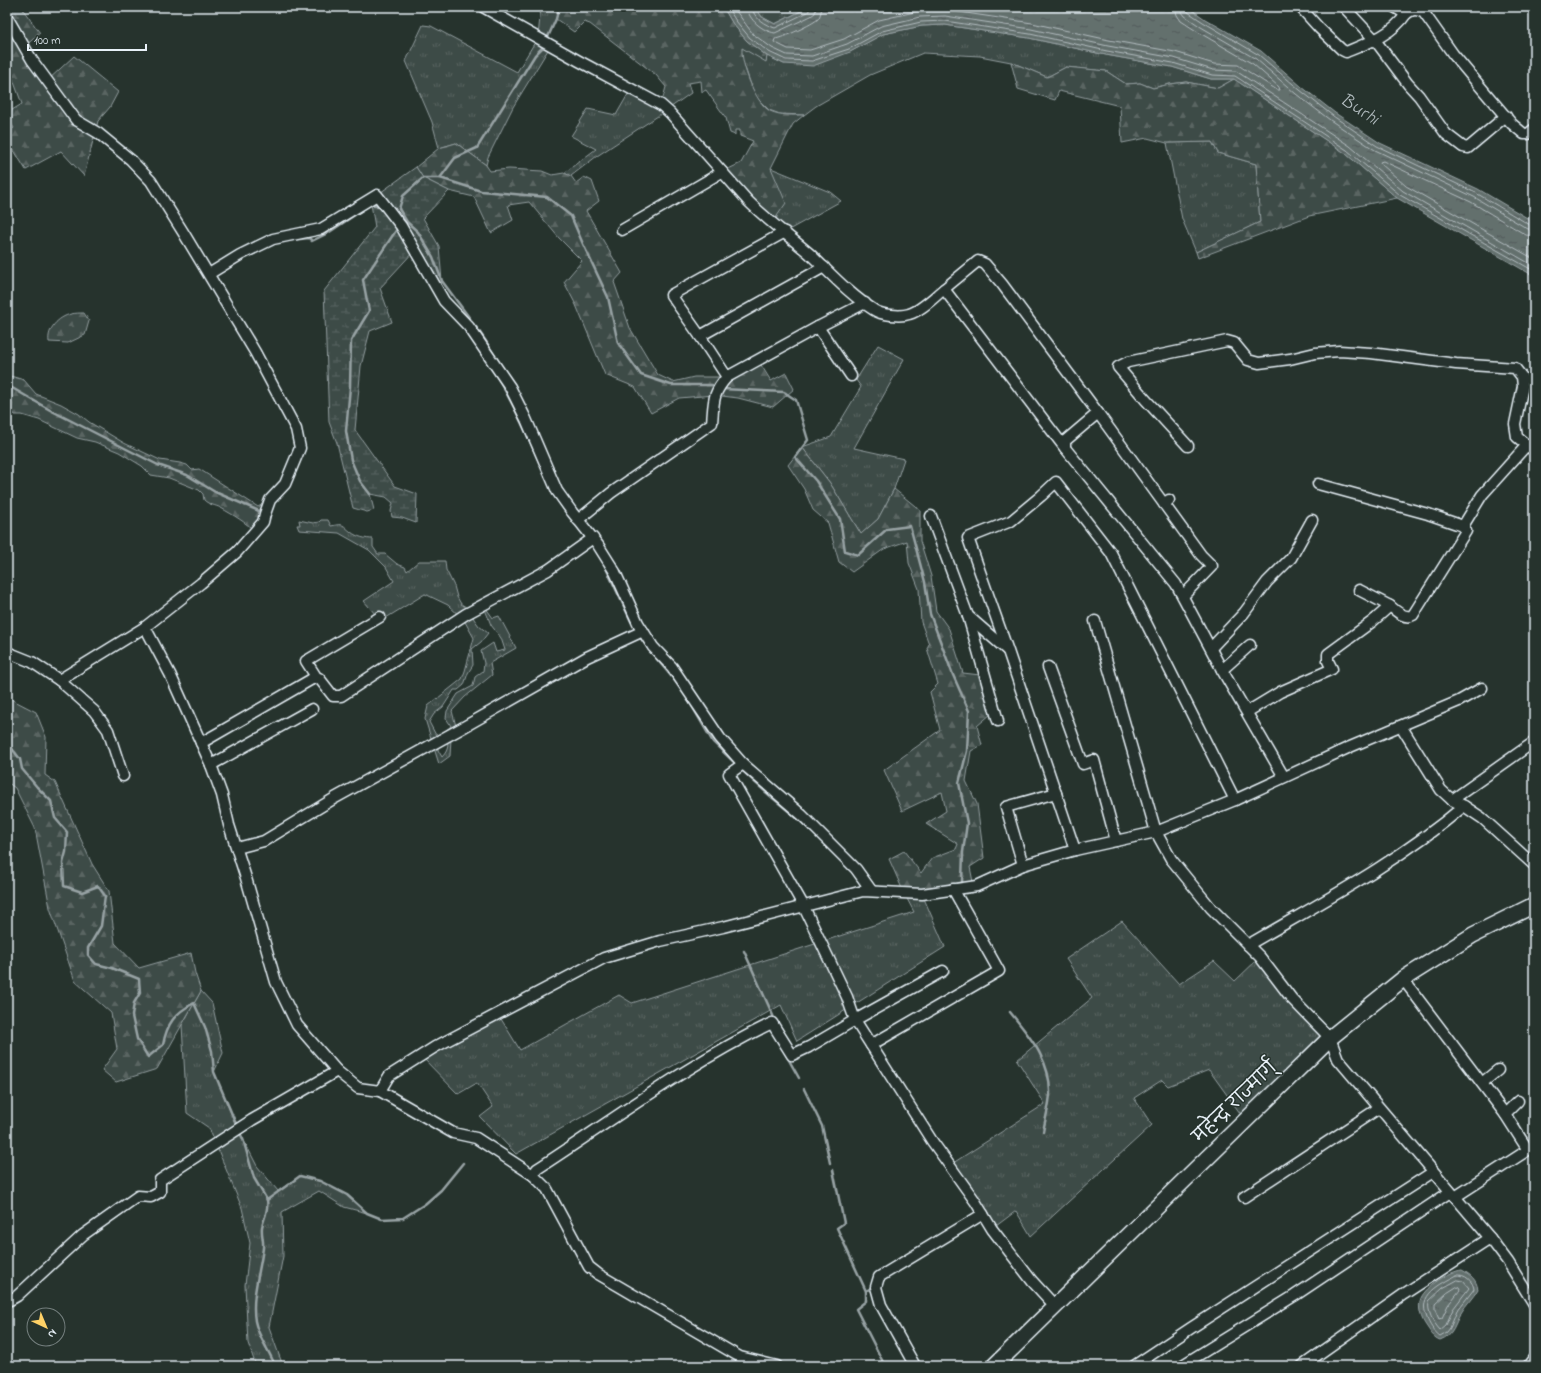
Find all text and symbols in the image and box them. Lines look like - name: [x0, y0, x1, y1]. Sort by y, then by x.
- scale bar: [28, 26, 146, 52]
- text: 100 m: [34, 32, 61, 50]
- water label: Burhi: [1334, 87, 1385, 134]
- street label: महेन्द्र राज्मार्ग्: [1184, 1051, 1285, 1151]
- north arrow: [26, 1307, 66, 1347]
- text: N: [44, 1325, 60, 1342]

